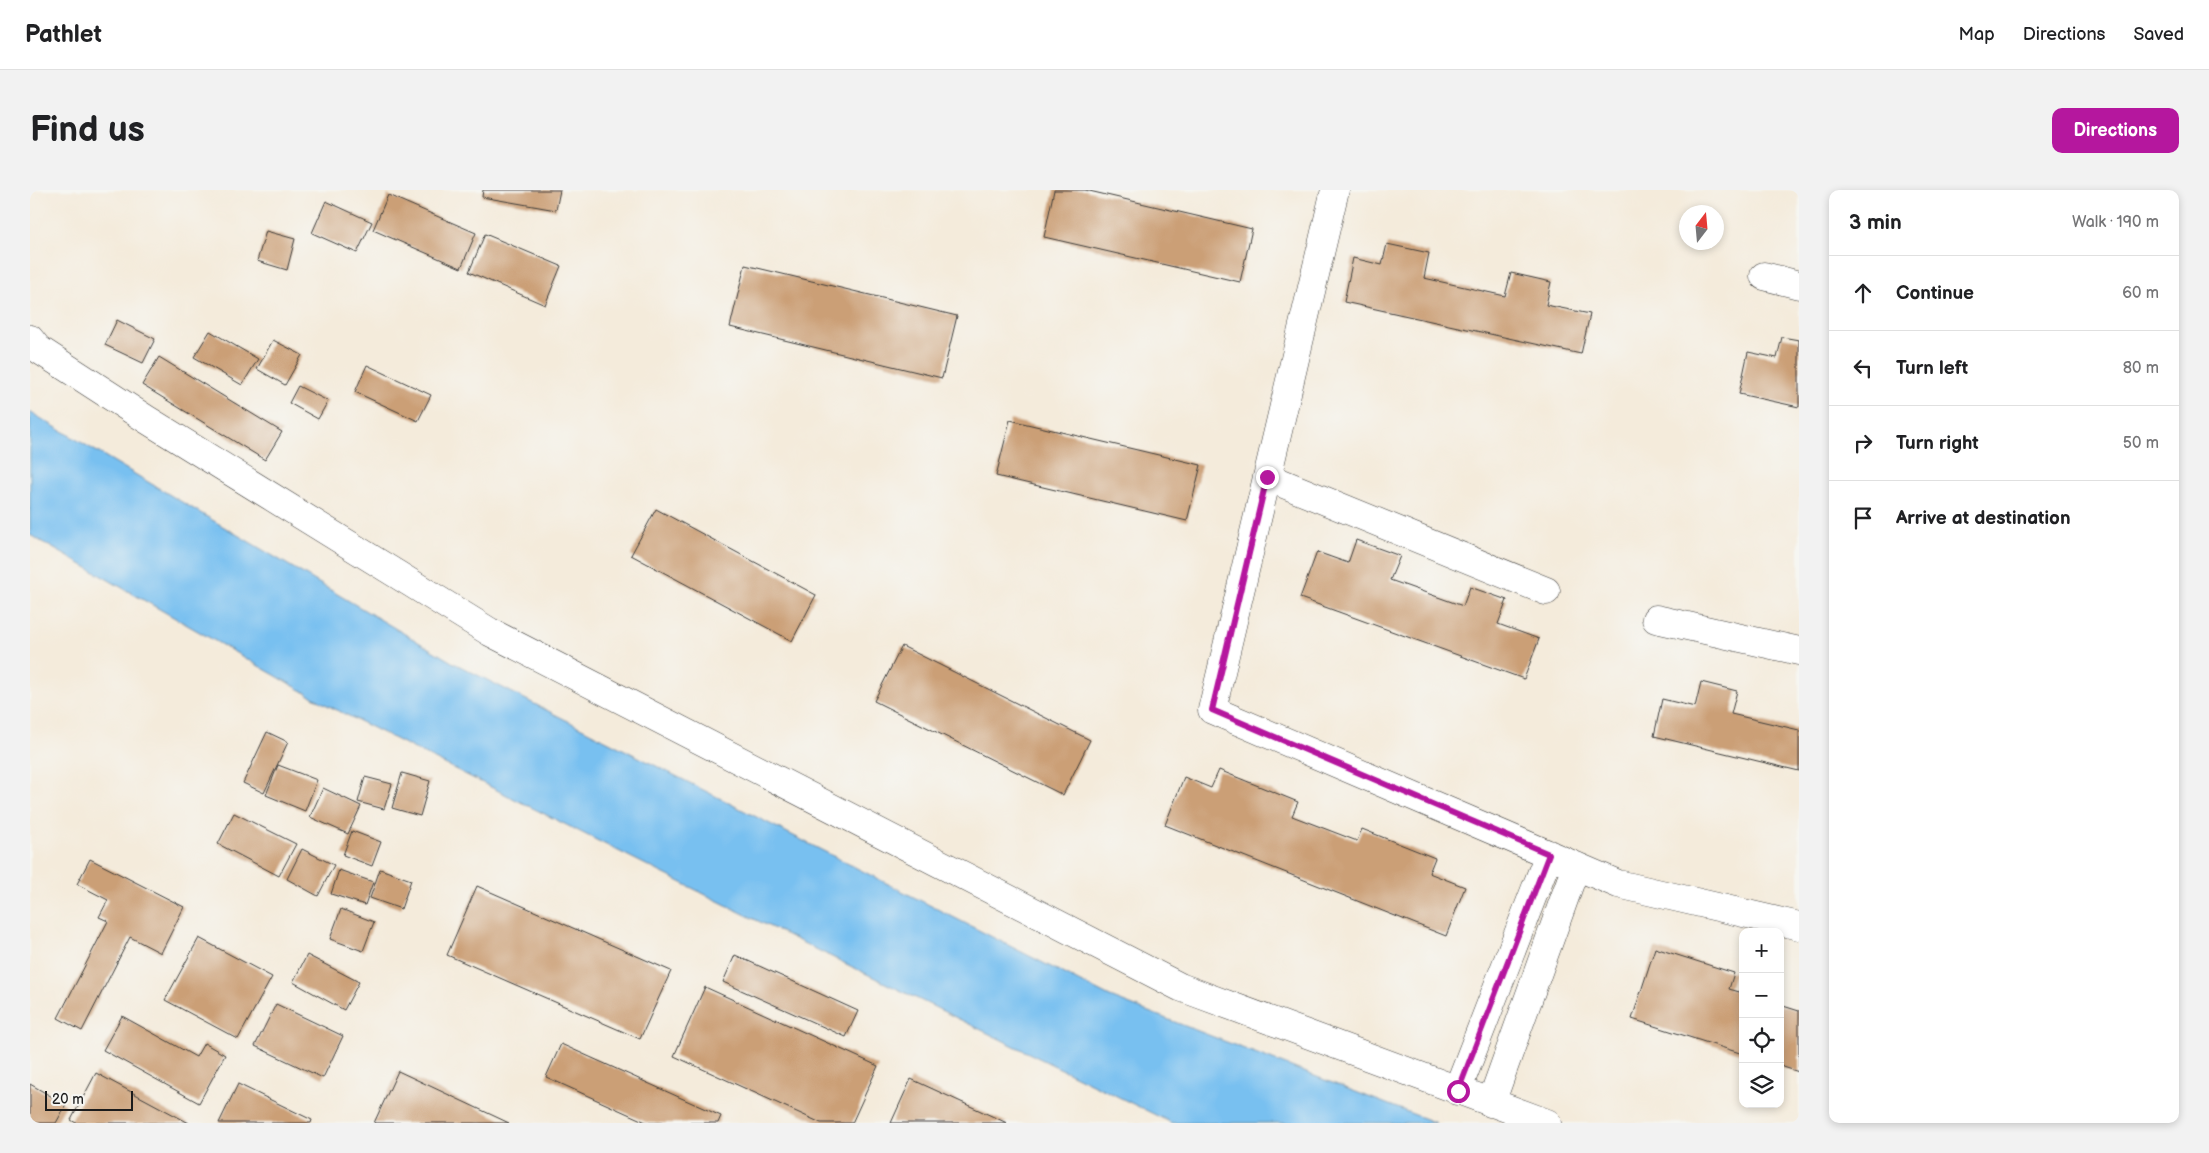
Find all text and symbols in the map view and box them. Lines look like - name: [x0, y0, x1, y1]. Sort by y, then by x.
- text: Pathlet: [25, 20, 102, 49]
- text: Map: [1959, 24, 1995, 45]
- text: Directions: [2023, 24, 2105, 45]
- text: Saved: [2133, 24, 2184, 45]
- button: Directions: [2052, 108, 2179, 153]
- text: Find us: [30, 109, 145, 152]
- north arrow: [1679, 205, 1724, 250]
- text: 3 min: [1849, 210, 1902, 235]
- text: Walk · 190 m: [2072, 213, 2159, 232]
- icon: ahead: [1849, 279, 1877, 307]
- text: Continue: [1896, 282, 1974, 305]
- text: 60 m: [2122, 284, 2159, 303]
- icon: left: [1849, 354, 1877, 382]
- text: Turn left: [1896, 357, 1968, 380]
- text: 80 m: [2123, 359, 2159, 378]
- icon: right: [1849, 429, 1877, 457]
- text: Turn right: [1896, 432, 1979, 455]
- text: 50 m: [2123, 434, 2159, 453]
- route end: [1256, 466, 1279, 489]
- icon: arrive: [1849, 504, 1877, 532]
- text: Arrive at destination: [1896, 507, 2071, 530]
- map controls: [1739, 928, 1784, 1108]
- button: +: [1739, 928, 1784, 973]
- button: −: [1739, 973, 1784, 1018]
- button: locate: [1739, 1018, 1784, 1063]
- button: layers: [1739, 1063, 1784, 1108]
- route start: [1447, 1080, 1470, 1103]
- scale bar: [45, 1088, 132, 1111]
- text: 20 m: [52, 1091, 84, 1108]

